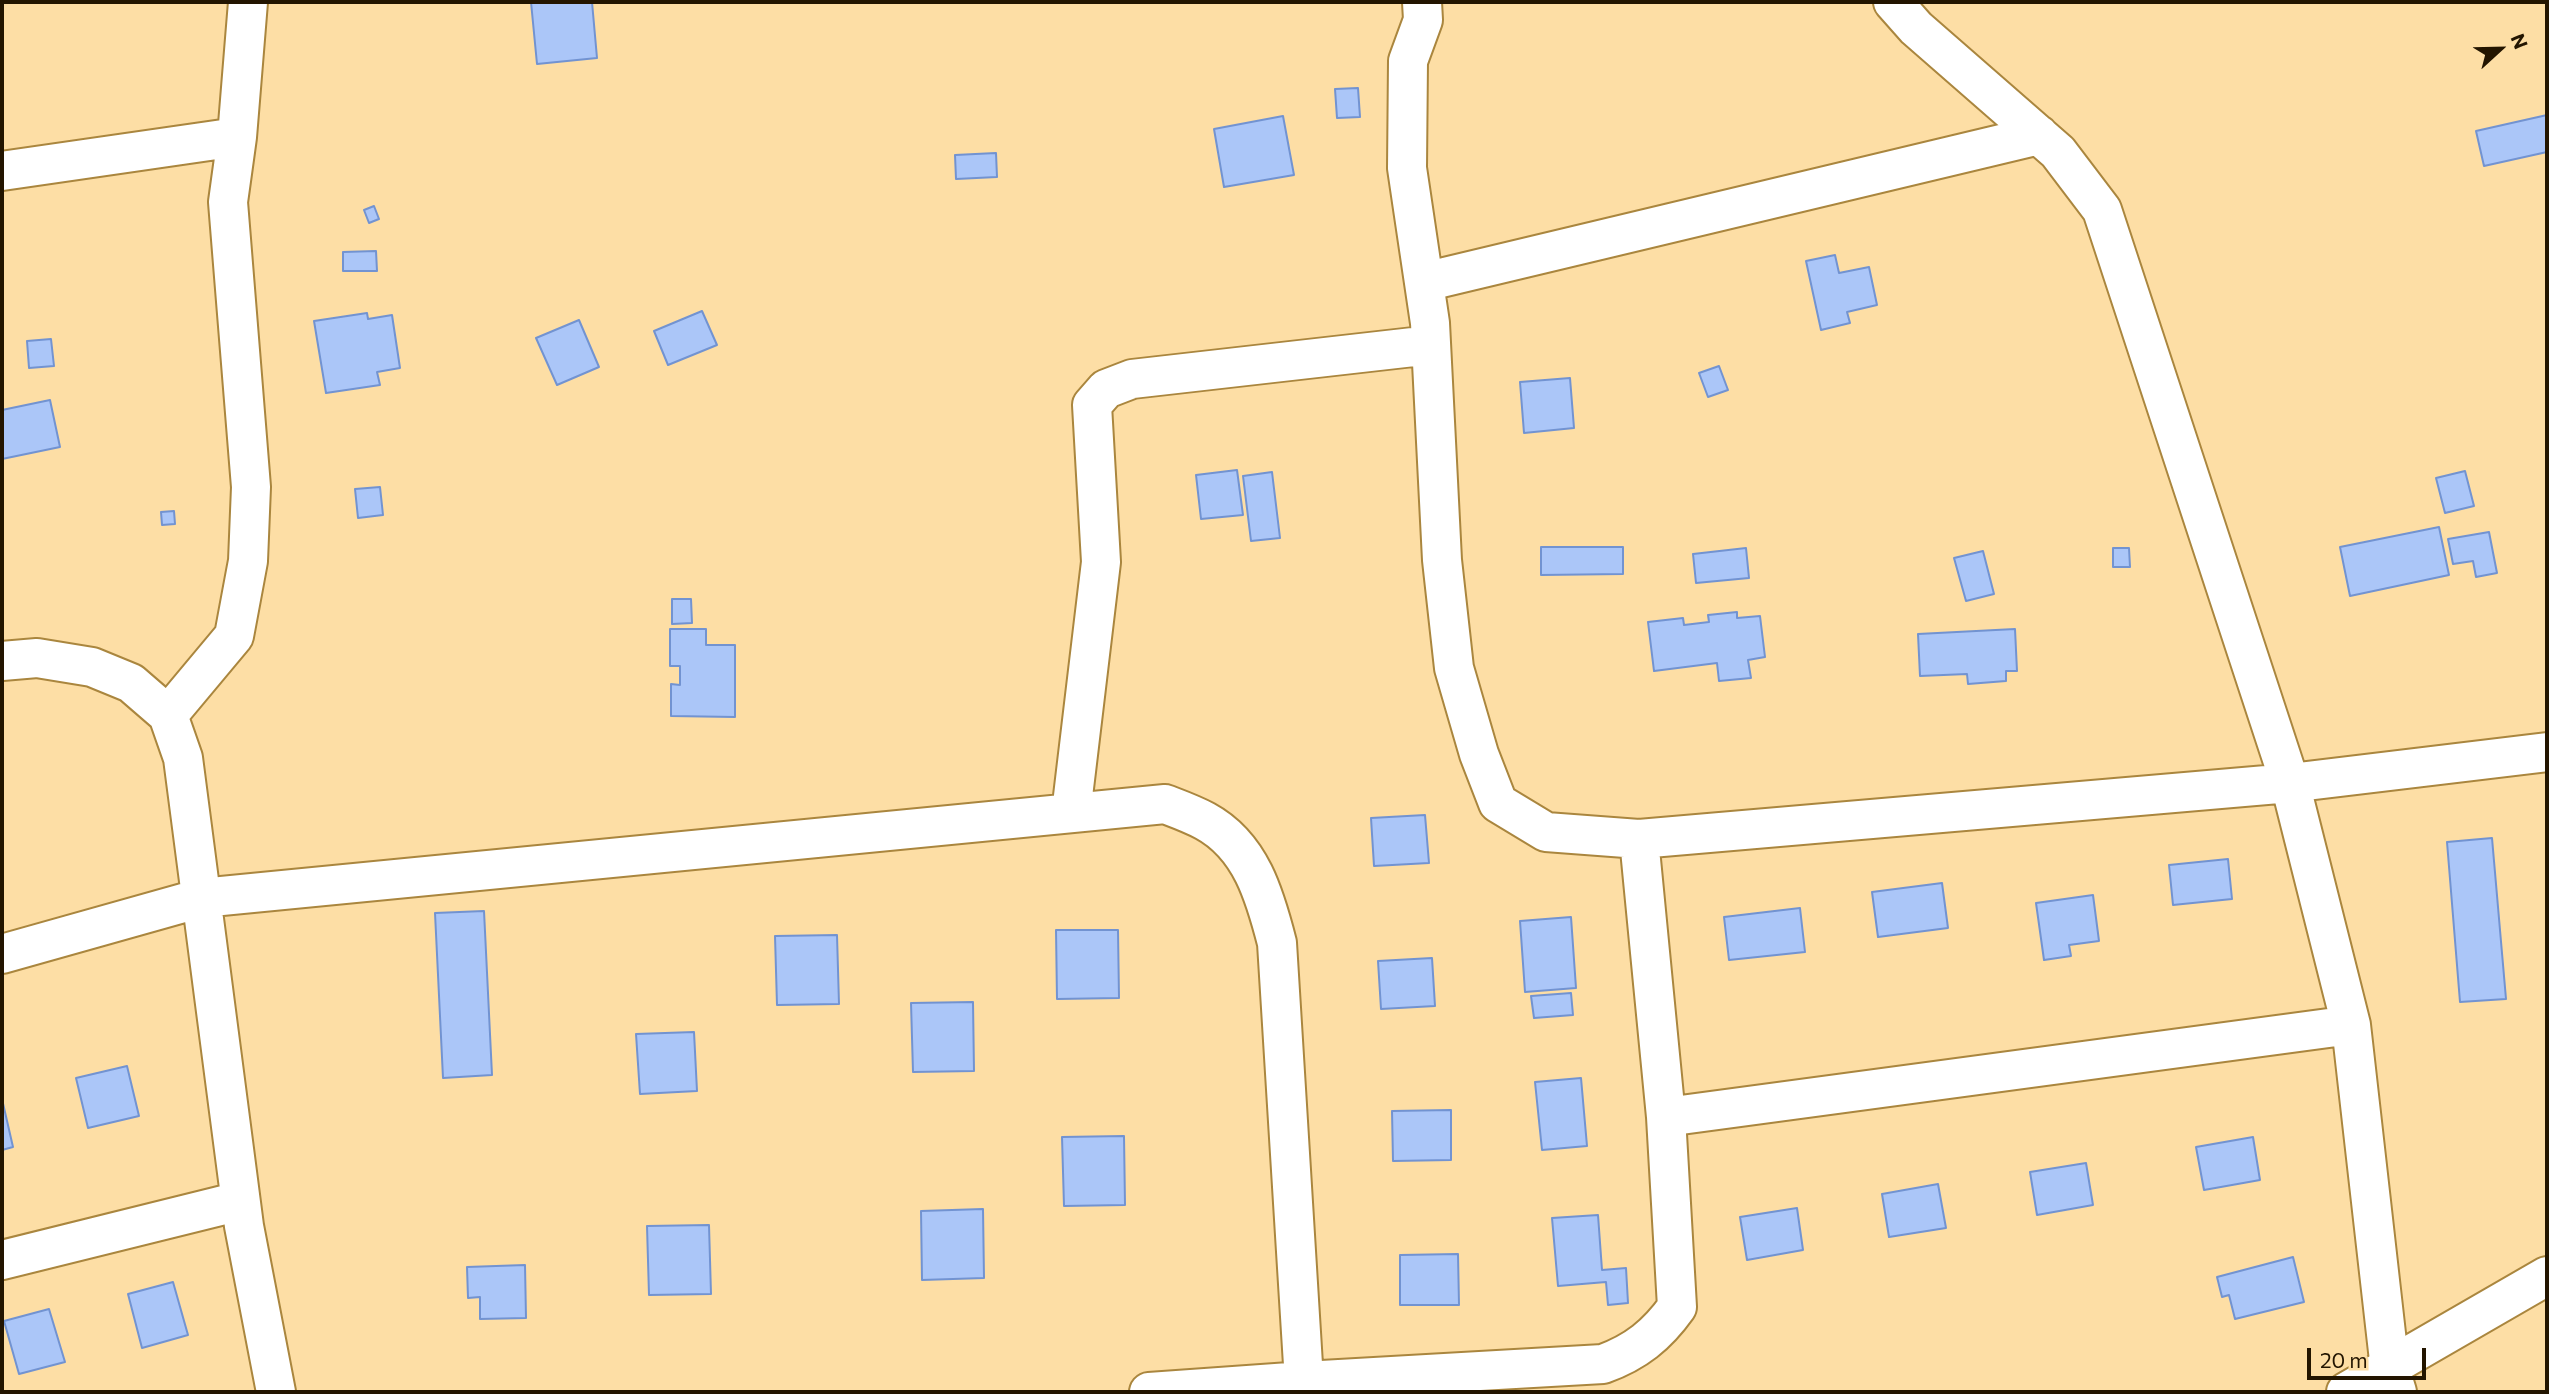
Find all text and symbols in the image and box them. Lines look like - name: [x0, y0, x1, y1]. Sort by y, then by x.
- north arrow: [2465, 14, 2535, 84]
- text: N: [2507, 30, 2533, 52]
- scale bar: [2311, 1334, 2430, 1378]
- text: 20 m: [2320, 1347, 2368, 1372]

